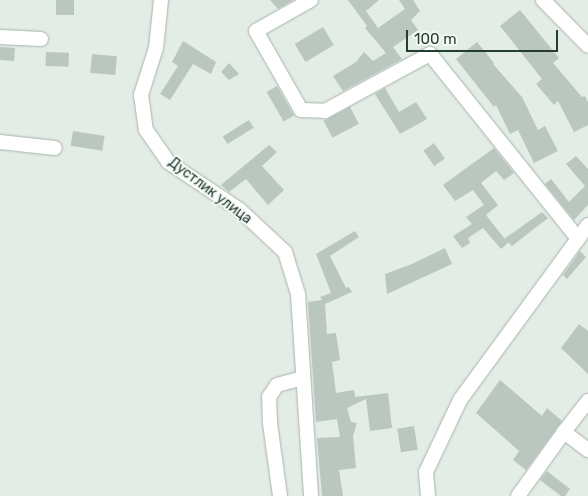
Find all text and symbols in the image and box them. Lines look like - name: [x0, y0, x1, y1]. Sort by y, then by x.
- scale bar: [408, 20, 560, 52]
- text: 100 m: [414, 30, 456, 48]
- street label: Дустлик улица: [165, 154, 255, 228]

